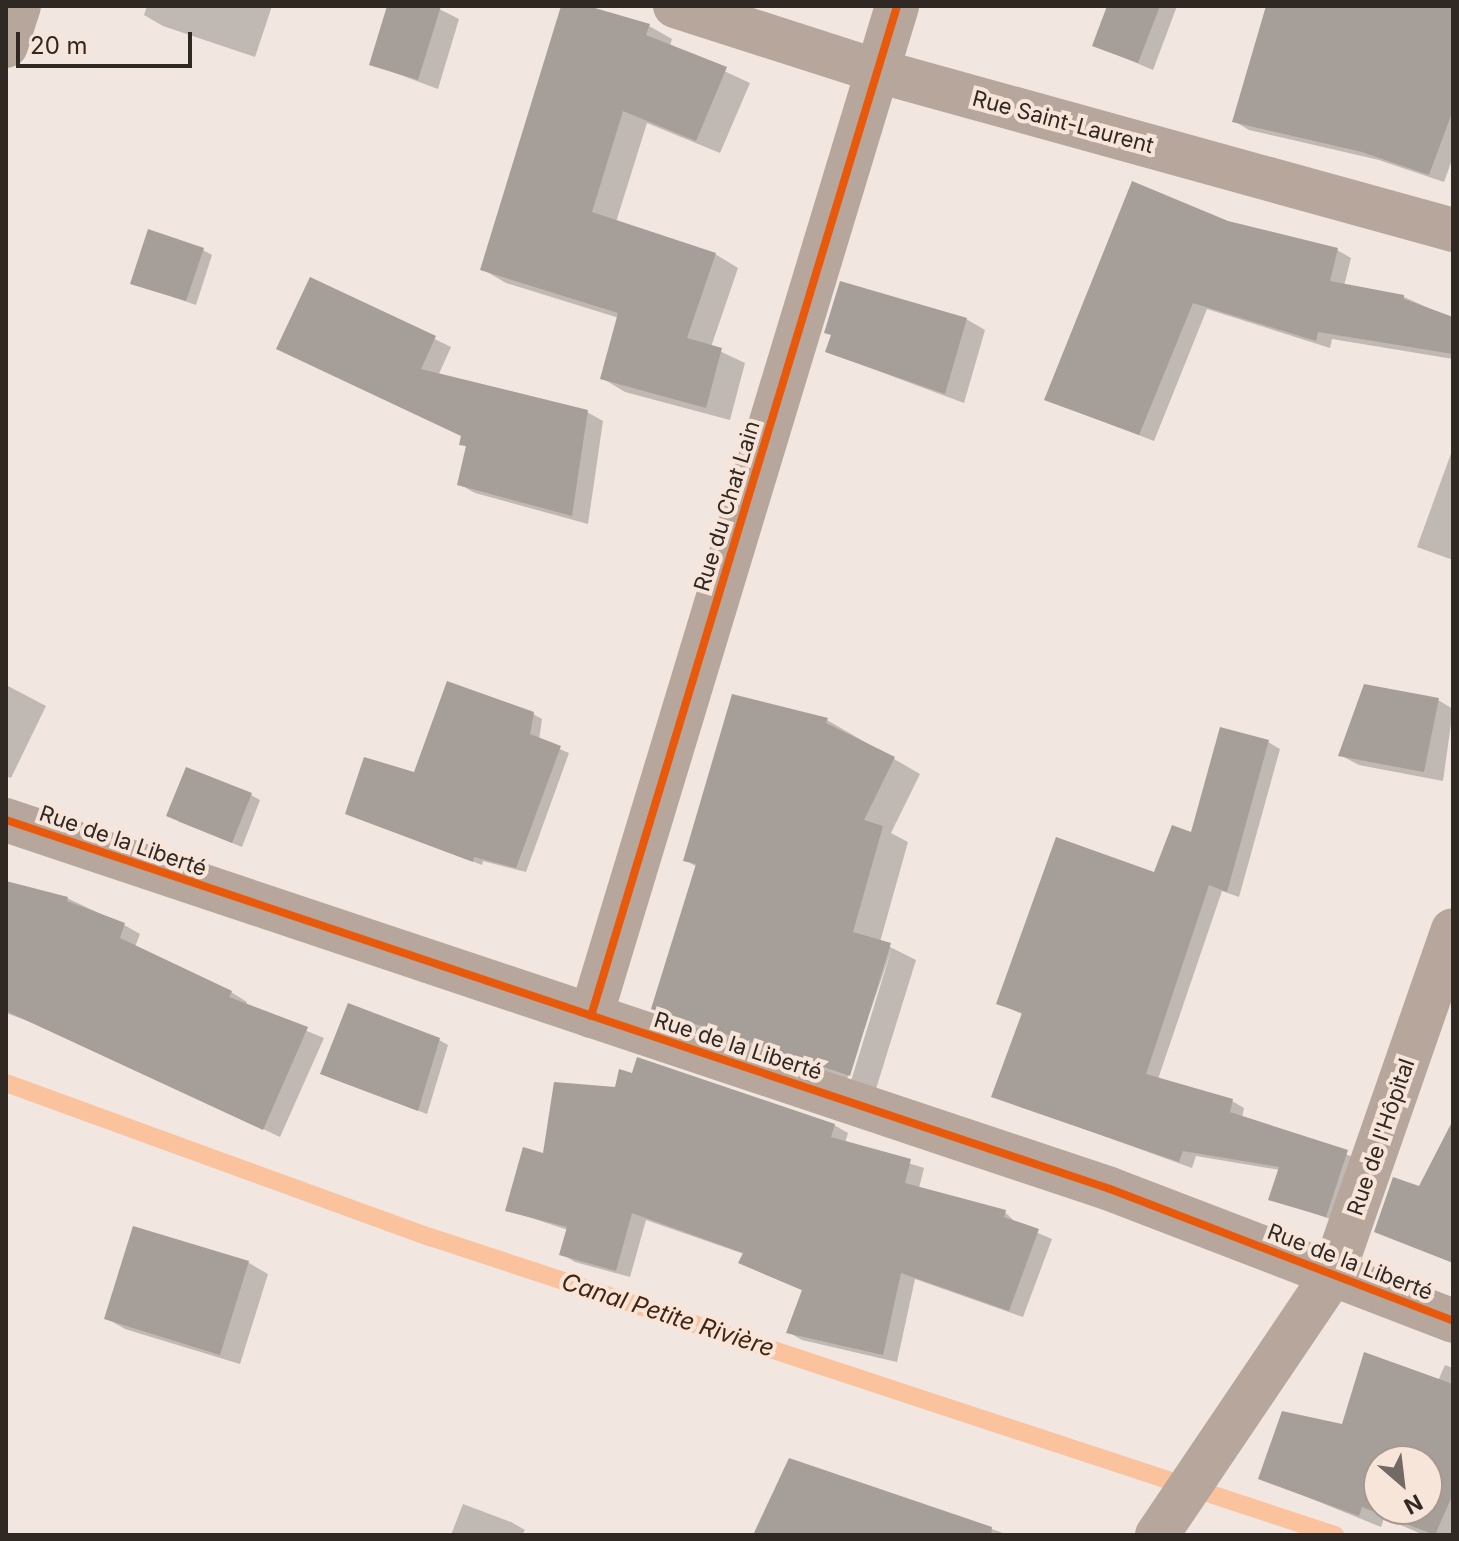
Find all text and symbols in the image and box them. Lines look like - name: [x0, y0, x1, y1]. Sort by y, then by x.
- scale bar: [20, 16, 196, 66]
- text: 20 m: [30, 31, 88, 60]
- street label: Rue Saint-Laurent: [969, 85, 1157, 159]
- street label: Rue du Chat Lain: [689, 418, 765, 594]
- street label: Rue de la Liberté: [36, 800, 210, 882]
- street label: Rue de la Liberté: [651, 1006, 825, 1086]
- street label: Rue de l'Hôpital: [1342, 1055, 1420, 1219]
- street label: Rue de la Liberté: [1264, 1218, 1436, 1306]
- water label: Canal Petite Rivière: [558, 1267, 778, 1363]
- north arrow: [1363, 1445, 1443, 1525]
- text: N: [1400, 1489, 1427, 1520]

